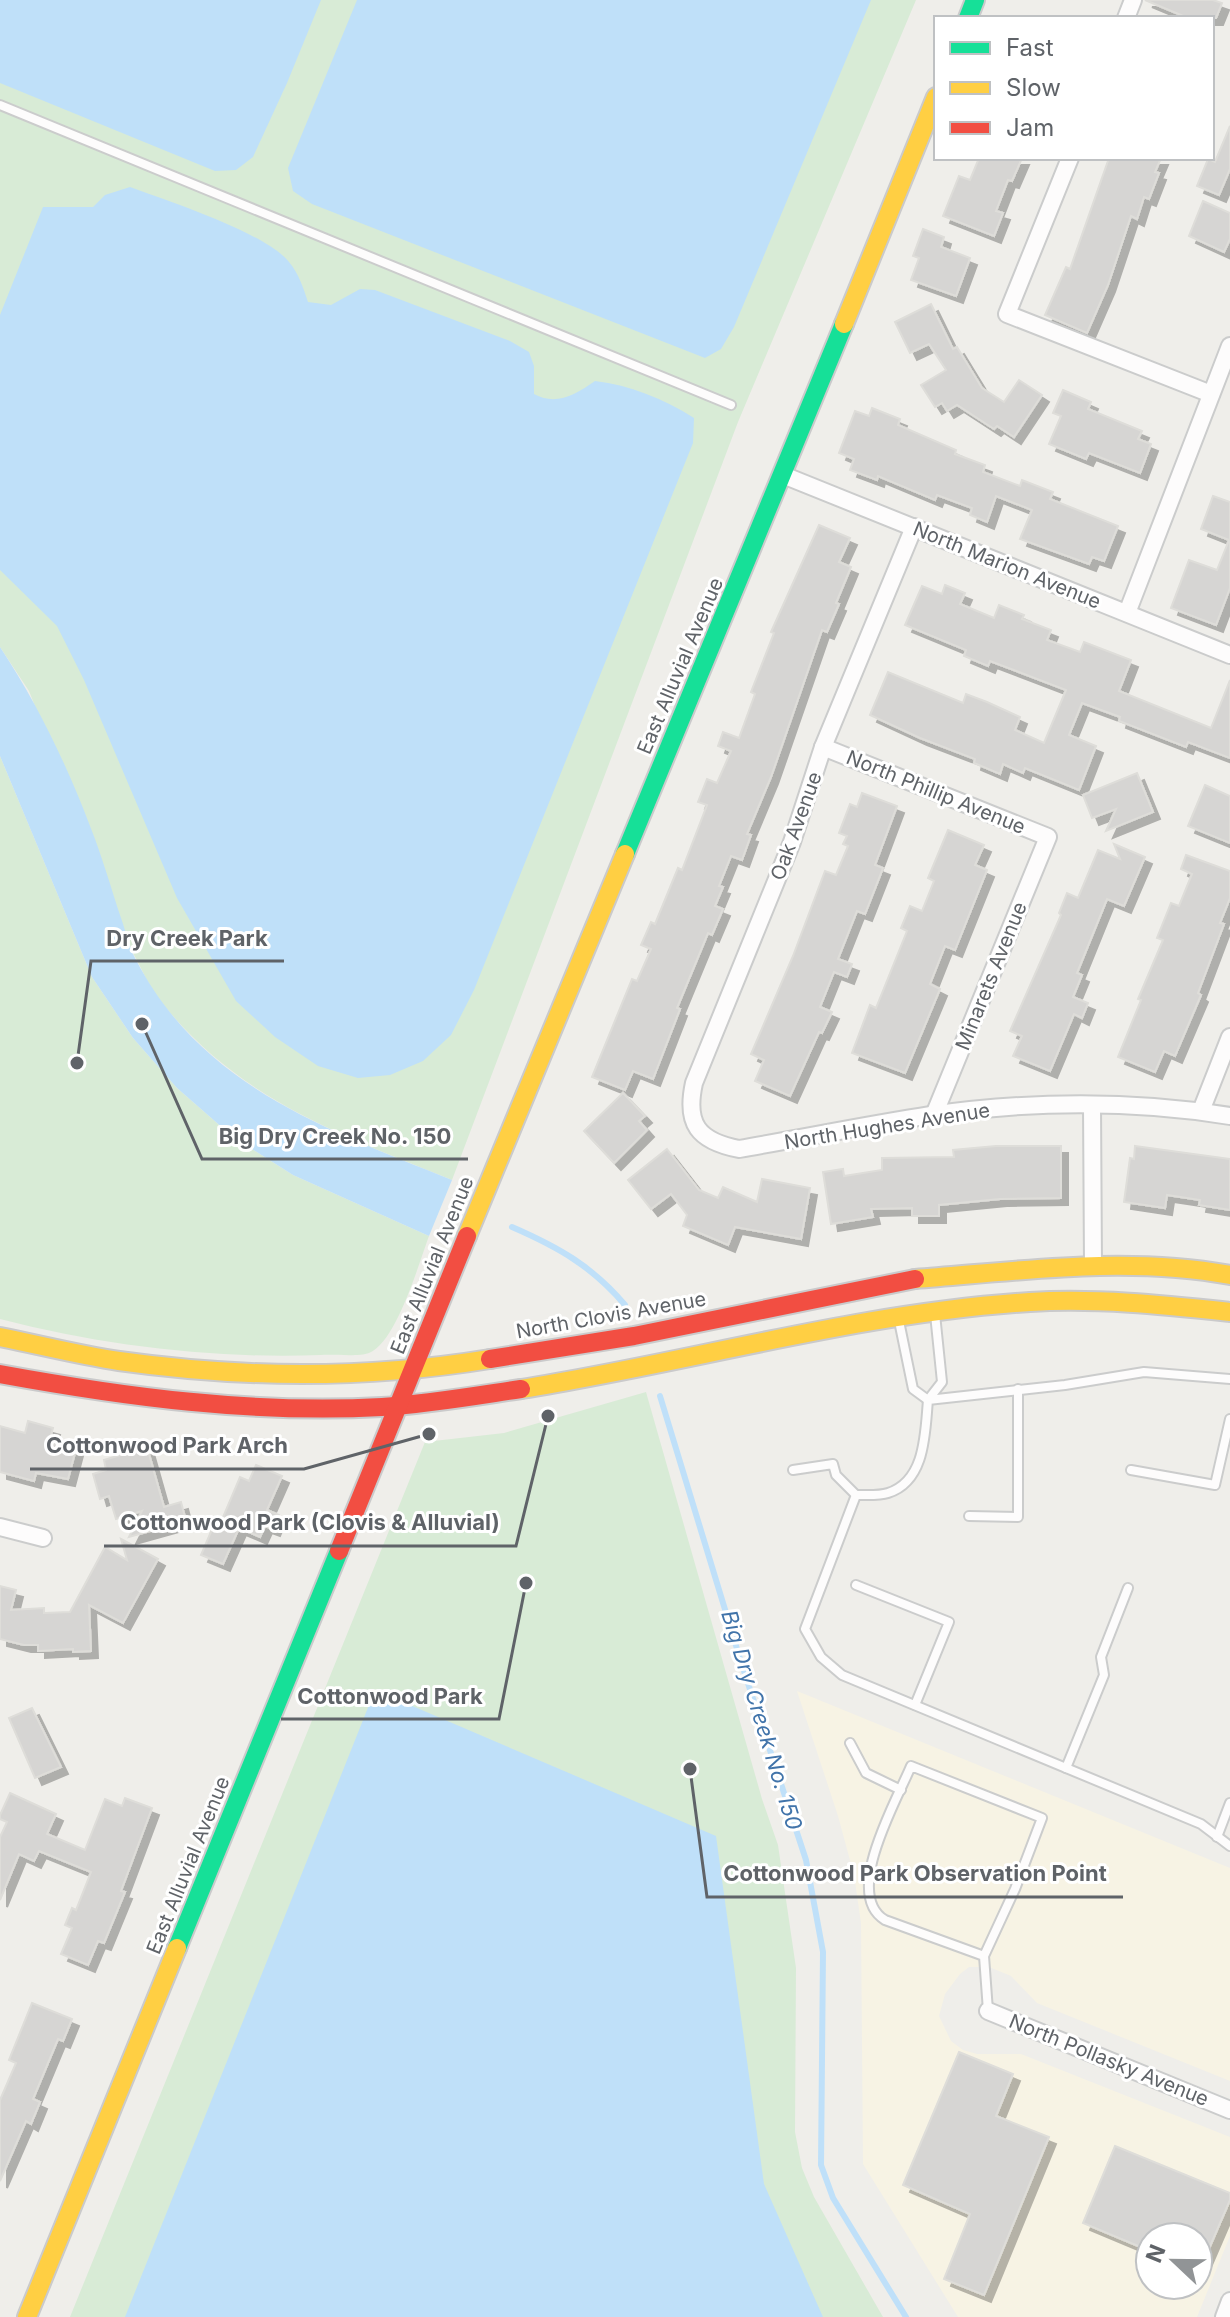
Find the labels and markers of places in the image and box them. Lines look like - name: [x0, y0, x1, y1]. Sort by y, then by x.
- callout: Dry Creek Park: [91, 915, 284, 961]
- callout: Big Dry Creek No. 150: [202, 1113, 468, 1159]
- callout: Cottonwood Park Arch: [30, 1423, 304, 1469]
- callout: Cottonwood Park (Clovis & Alluvial): [104, 1500, 516, 1546]
- callout: Cottonwood Park: [281, 1673, 499, 1719]
- callout: Cottonwood Park Observation Point: [707, 1851, 1123, 1897]

